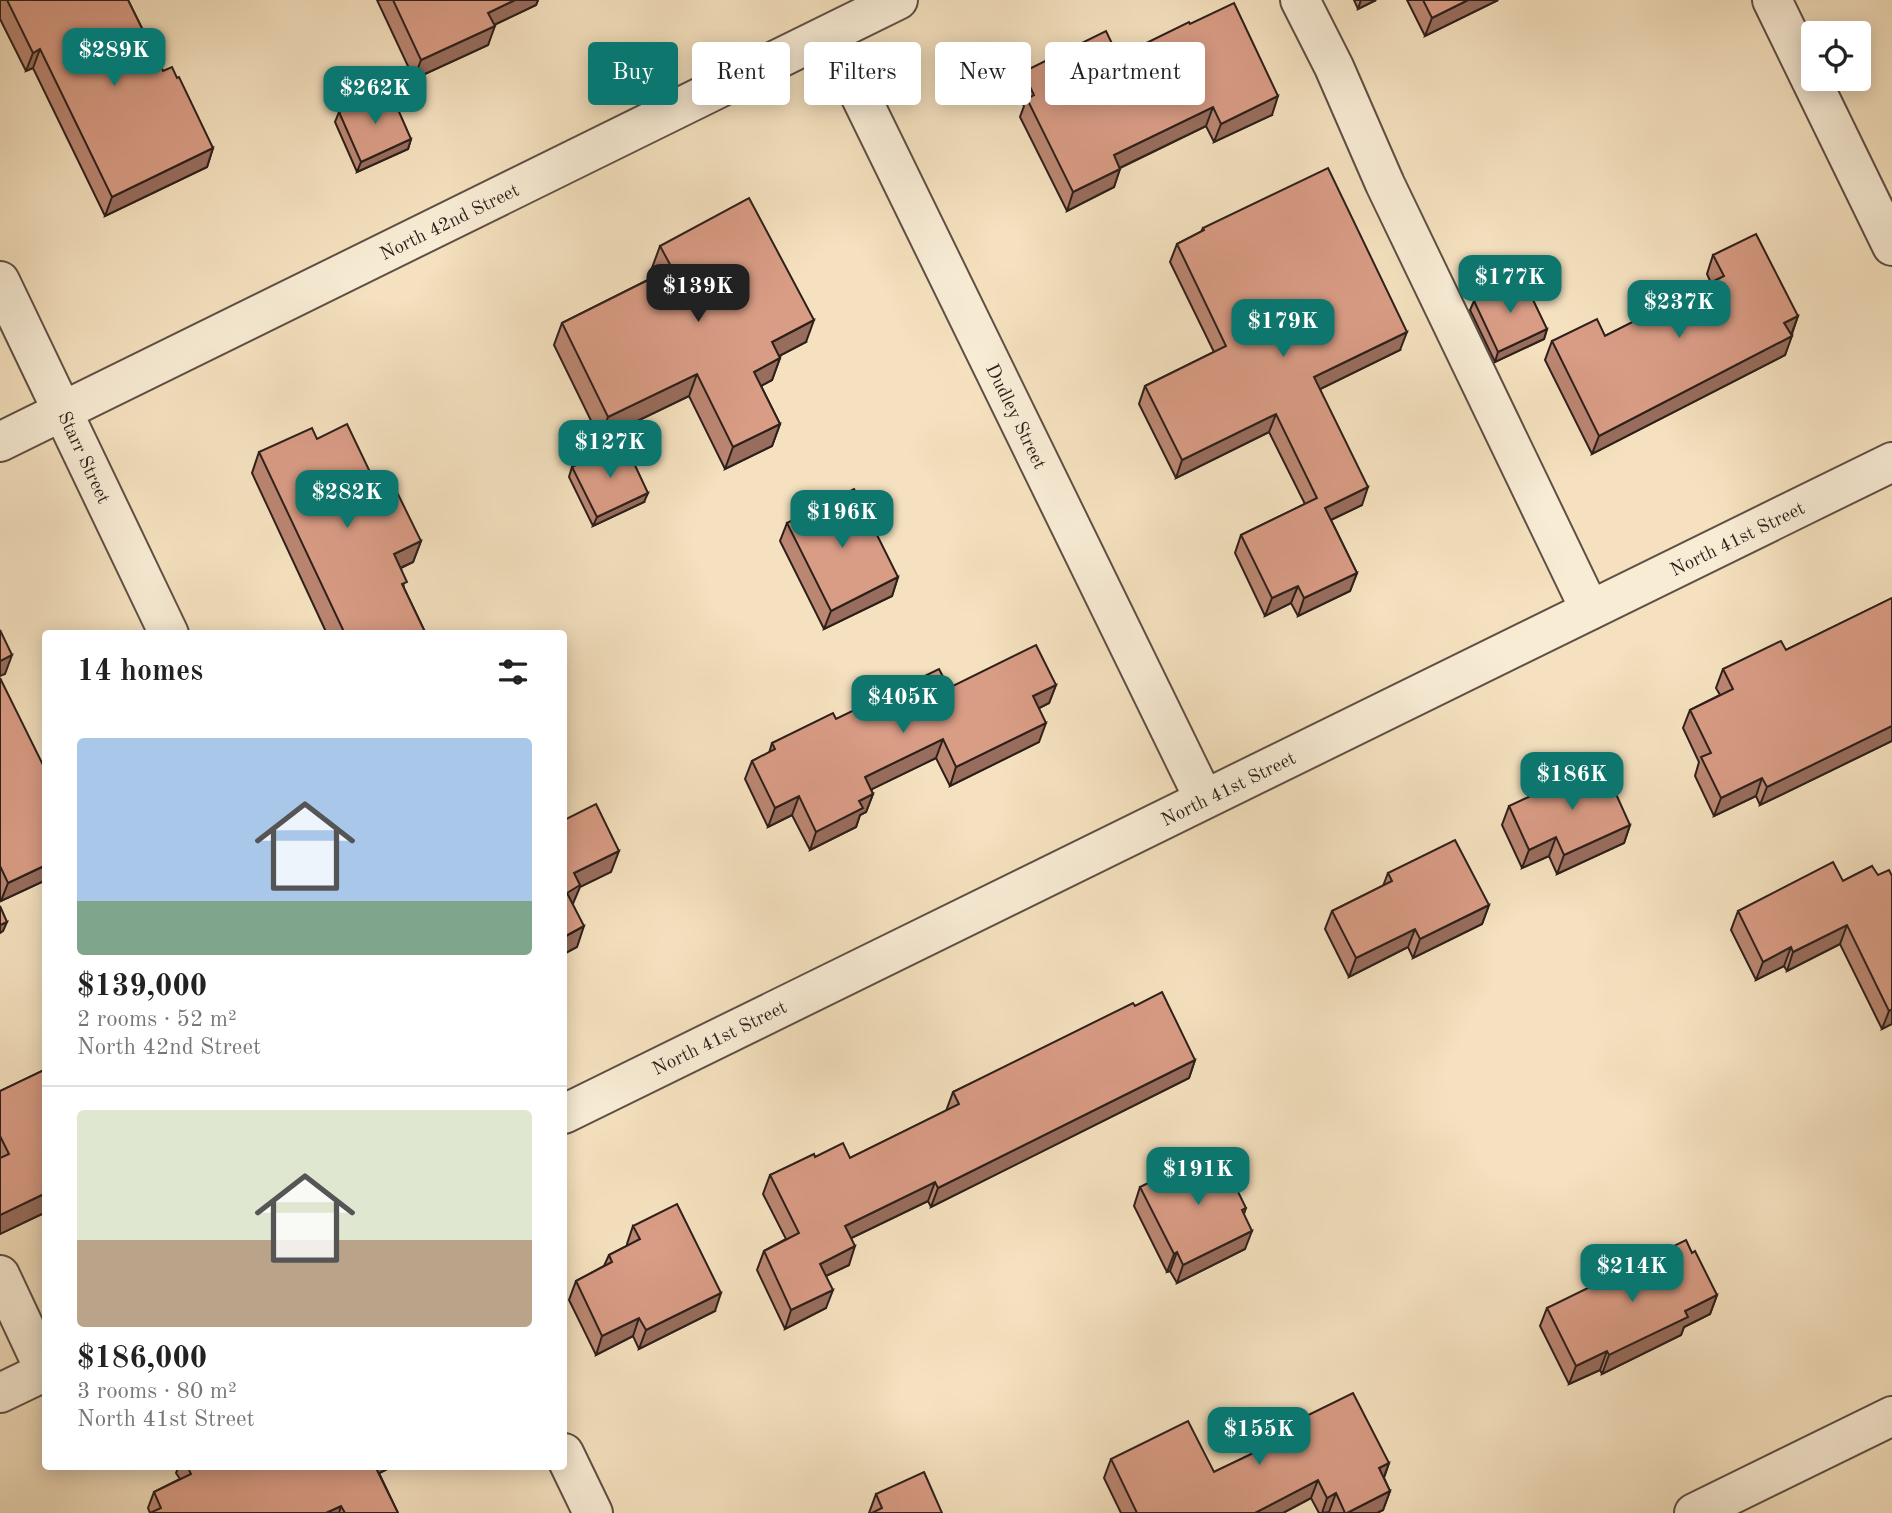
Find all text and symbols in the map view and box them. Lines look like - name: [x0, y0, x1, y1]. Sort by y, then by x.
- map controls: [1801, 21, 1871, 91]
- button: locate: [1801, 21, 1871, 91]
- pin: $289K: [65, 28, 163, 88]
- text: $289K: [78, 39, 150, 62]
- chip: Buy: [588, 42, 678, 105]
- chip: Rent: [692, 42, 790, 105]
- chip: Filters: [804, 42, 921, 105]
- chip: New: [935, 42, 1031, 105]
- chip: Apartment: [1045, 42, 1205, 105]
- pin: $262K: [326, 66, 424, 126]
- text: $262K: [339, 77, 411, 100]
- street label: North 42nd Street: [378, 181, 523, 265]
- pin: $177K: [1461, 256, 1559, 315]
- pin: $139K: [649, 264, 747, 324]
- text: $177K: [1474, 266, 1546, 289]
- text: $139K: [662, 275, 734, 298]
- pin: $237K: [1630, 280, 1728, 340]
- text: $237K: [1643, 291, 1715, 314]
- pin: $179K: [1234, 300, 1332, 359]
- text: $179K: [1247, 310, 1319, 333]
- street label: Dudley Street: [981, 361, 1048, 473]
- street label: Starr Street: [53, 409, 112, 507]
- pin: $127K: [561, 420, 659, 480]
- text: $127K: [574, 431, 646, 454]
- pin: $282K: [298, 470, 396, 530]
- text: $282K: [311, 481, 383, 504]
- pin: $196K: [793, 490, 891, 550]
- street label: North 41st Street: [1668, 500, 1808, 581]
- text: $196K: [806, 501, 878, 524]
- icon: filters: [494, 653, 532, 691]
- text: 14 homes: [77, 657, 203, 687]
- pin: $405K: [854, 676, 952, 735]
- text: $405K: [867, 686, 939, 709]
- street label: North 41st Street: [1159, 750, 1299, 831]
- pin: $186K: [1523, 752, 1621, 812]
- text: $186K: [1536, 763, 1608, 786]
- icon: home: [242, 783, 368, 909]
- text: $139,000: [77, 972, 207, 1002]
- street label: North 41st Street: [650, 999, 790, 1080]
- text: 2 rooms · 52 m²: [77, 1008, 237, 1031]
- text: North 42nd Street: [77, 1036, 261, 1059]
- pin: $191K: [1149, 1148, 1247, 1207]
- icon: home: [242, 1155, 368, 1281]
- text: $191K: [1162, 1158, 1234, 1181]
- pin: $214K: [1583, 1244, 1681, 1304]
- text: $214K: [1596, 1255, 1668, 1278]
- text: $186,000: [77, 1344, 207, 1374]
- text: 3 rooms · 80 m²: [77, 1380, 237, 1403]
- text: North 41st Street: [77, 1408, 255, 1431]
- pin: $155K: [1210, 1408, 1308, 1467]
- text: $155K: [1223, 1418, 1295, 1441]

